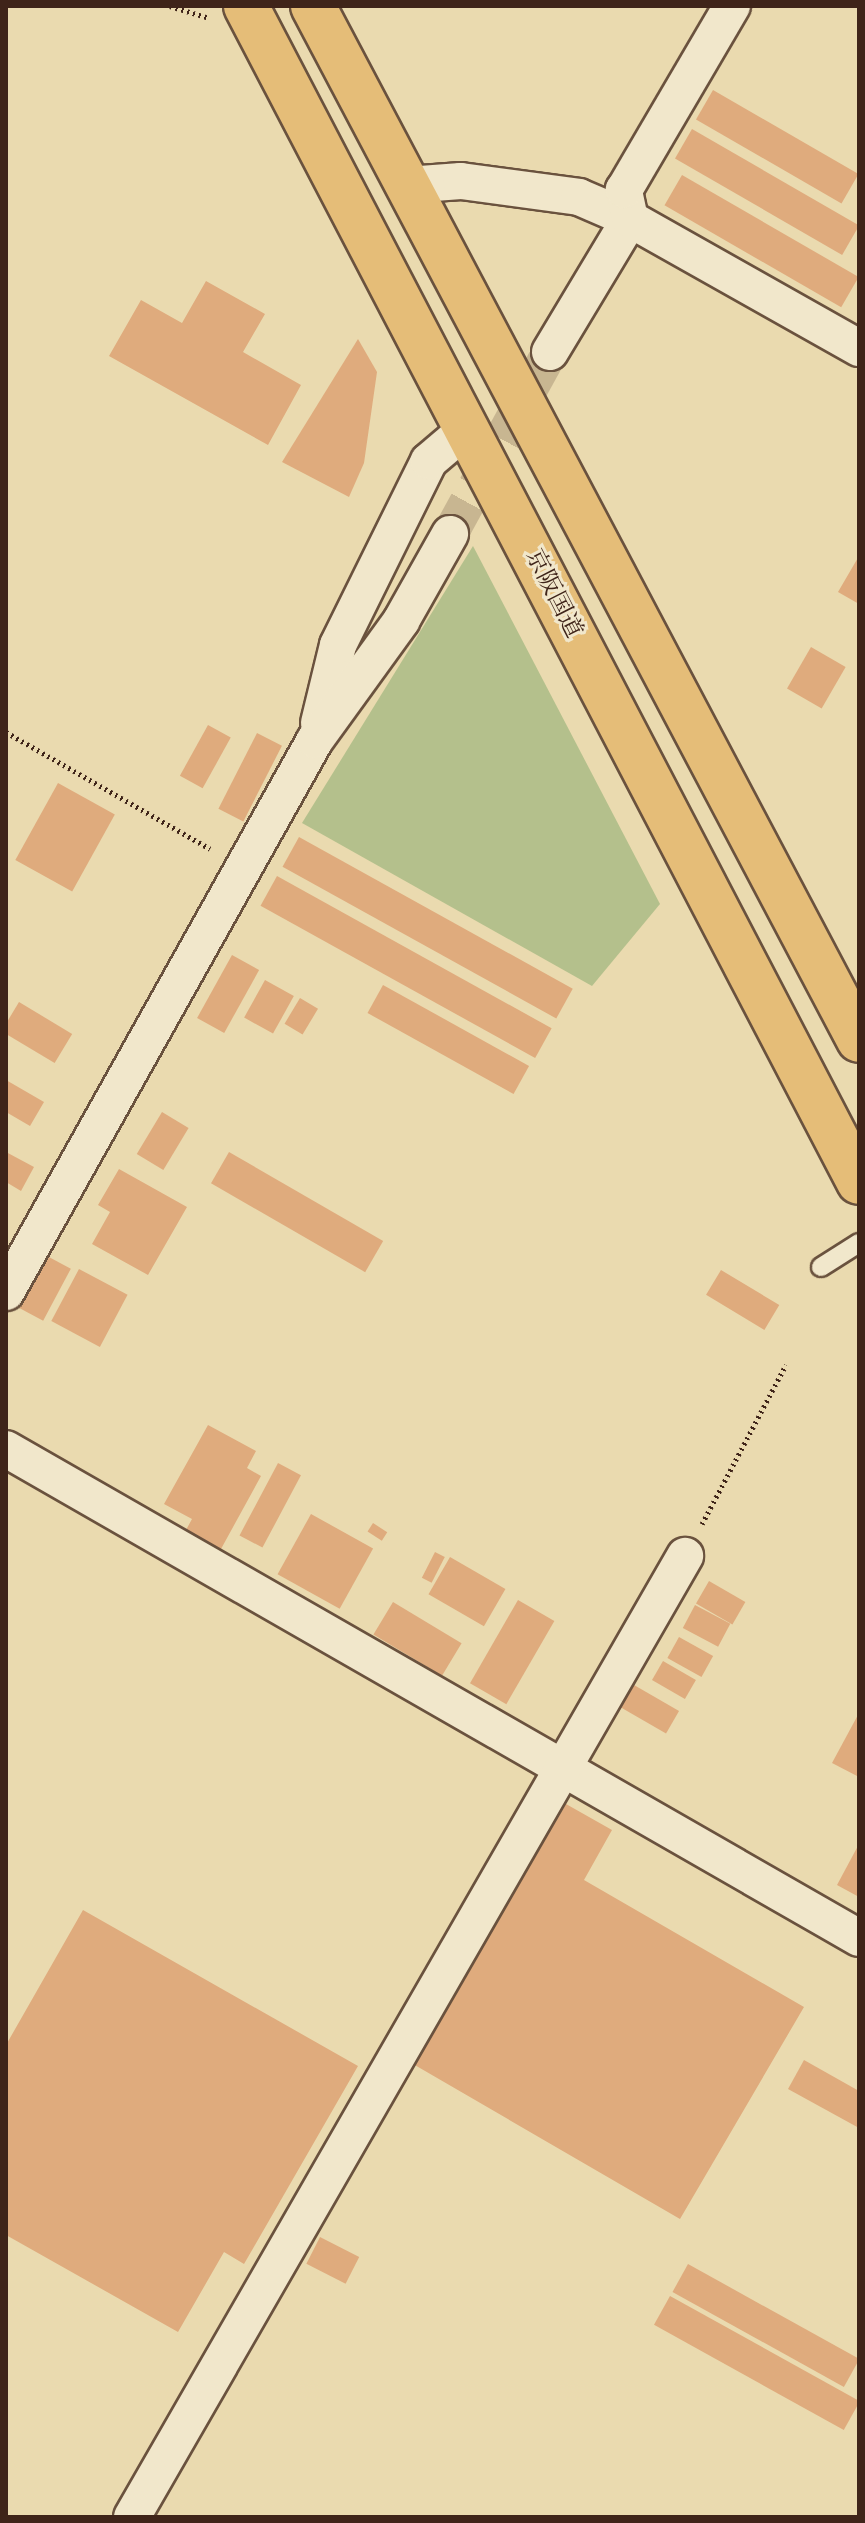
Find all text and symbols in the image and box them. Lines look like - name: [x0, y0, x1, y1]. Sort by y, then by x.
- street label: 京阪国道: [520, 544, 590, 642]

